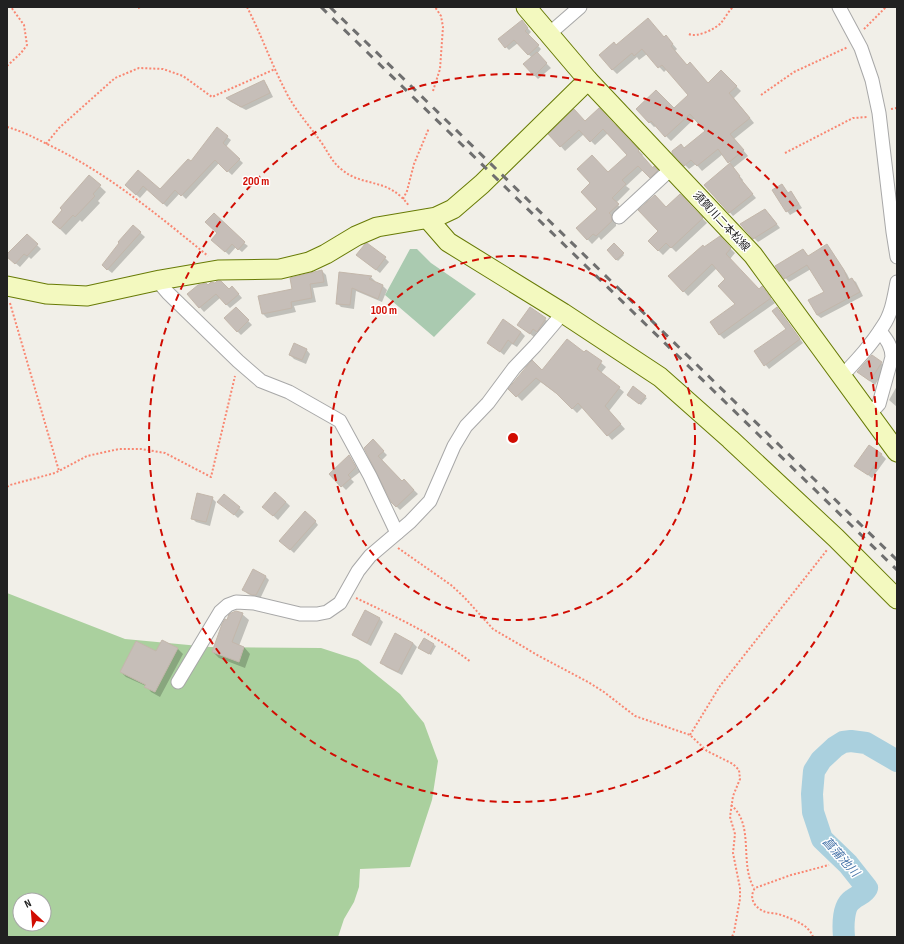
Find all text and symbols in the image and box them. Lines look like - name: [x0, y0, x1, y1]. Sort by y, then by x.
- text: 200 m: [243, 174, 269, 189]
- street label: 須賀川二本松線: [691, 189, 753, 254]
- text: 100 m: [371, 303, 397, 318]
- centre of rings: [506, 431, 520, 445]
- water label: 菖蒲池川: [819, 834, 864, 882]
- north arrow: [12, 892, 52, 932]
- text: N: [22, 896, 33, 911]

